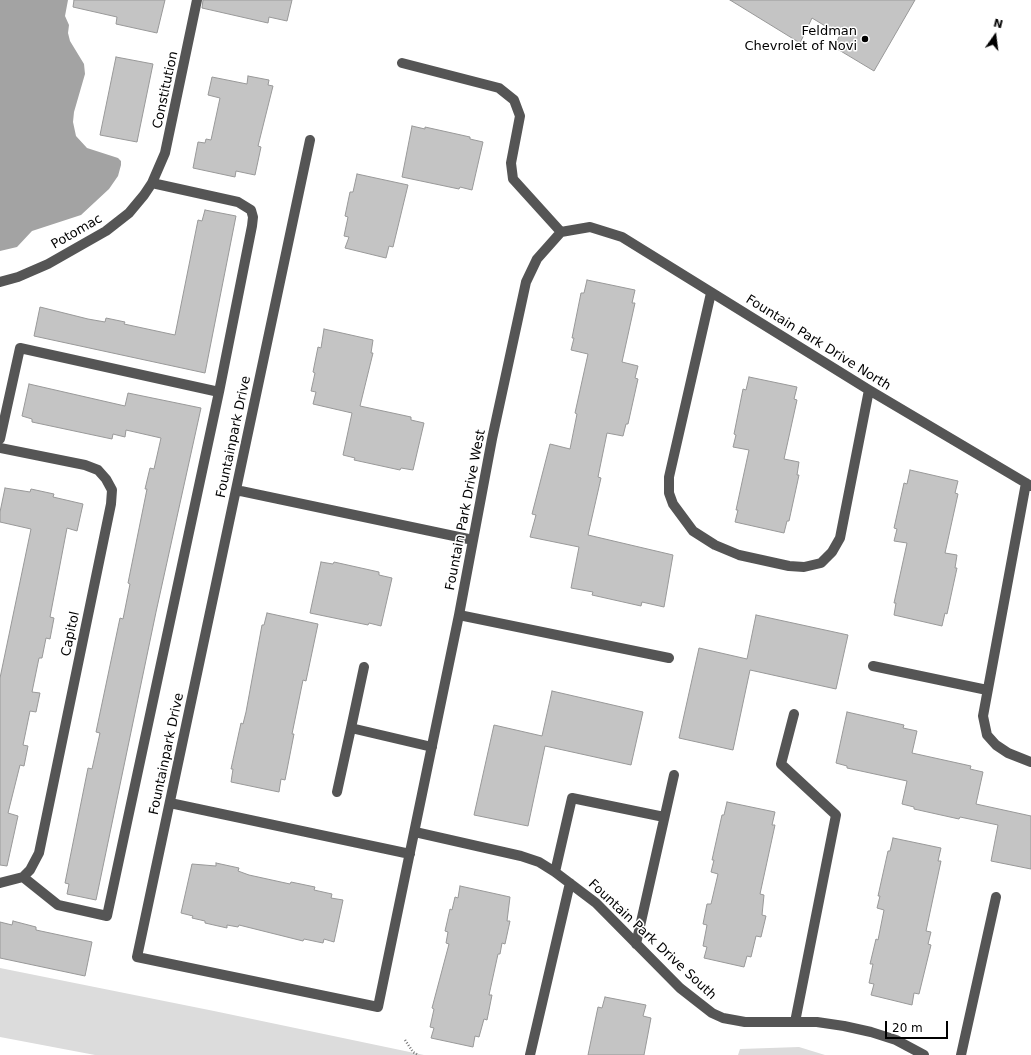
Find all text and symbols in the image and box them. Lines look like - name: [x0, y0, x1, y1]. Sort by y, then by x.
- north arrow: [975, 16, 1015, 56]
- text: N: [992, 16, 1004, 31]
- place label: Feldman Chevrolet of Novi: [744, 24, 857, 55]
- marker: Feldman Chevrolet of Novi: [860, 34, 870, 44]
- street label: Constitution: [150, 50, 182, 130]
- street label: Potomac: [49, 211, 105, 253]
- street label: Fountain Park Drive North: [743, 292, 893, 394]
- street label: Fountainpark Drive: [213, 375, 255, 499]
- street label: Fountain Park Drive West: [443, 428, 489, 592]
- street label: Capitol: [59, 610, 83, 658]
- street label: Fountainpark Drive: [146, 692, 188, 816]
- street label: Fountain Park Drive South: [585, 877, 719, 1003]
- scale bar: [887, 1013, 950, 1039]
- text: 20 m: [892, 1021, 923, 1035]

